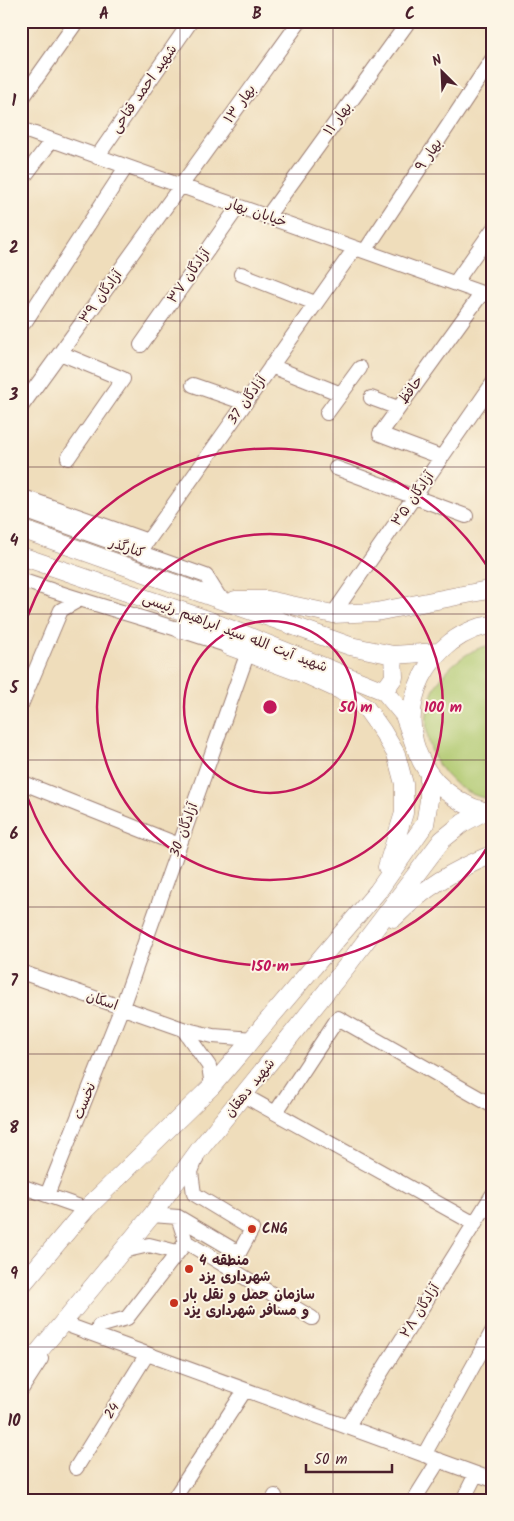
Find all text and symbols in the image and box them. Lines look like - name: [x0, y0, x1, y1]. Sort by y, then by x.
- text: A: [99, 2, 109, 27]
- text: B: [252, 2, 262, 27]
- text: C: [405, 2, 415, 27]
- street label: شهید احمد قتاحی: [105, 40, 183, 138]
- north arrow: [416, 48, 466, 98]
- text: N: [429, 49, 446, 73]
- street label: بهار ۱۳: [218, 80, 262, 128]
- text: 1: [12, 89, 17, 114]
- street label: بهار ۱۱: [318, 98, 358, 140]
- street label: بهار ۹: [410, 134, 448, 176]
- street label: خیابان بهار: [223, 192, 290, 233]
- text: 2: [9, 236, 19, 261]
- street label: آزادگان ۳۷: [162, 244, 216, 308]
- street label: آزادگان ۳۹: [74, 265, 128, 328]
- street label: آزادگان 37: [222, 370, 272, 429]
- street label: حافظ: [393, 371, 429, 409]
- text: 3: [9, 383, 19, 408]
- street label: آزادگان ۳۵: [386, 467, 440, 531]
- text: 4: [10, 529, 19, 554]
- street label: کنارگذر: [106, 531, 147, 564]
- street label: شهید آیت الله سید ابراهیم رئیسی: [139, 587, 331, 679]
- text: 5: [9, 676, 20, 701]
- text: 50 m: [338, 696, 373, 720]
- text: 100 m: [424, 696, 462, 720]
- centre of rings: [261, 698, 279, 716]
- street label: آزادگان 30: [164, 799, 204, 860]
- text: 6: [10, 822, 19, 847]
- text: 150 m: [251, 955, 289, 979]
- text: 7: [10, 969, 18, 994]
- street label: اسکان: [83, 985, 121, 1017]
- street label: شهید دهقان: [219, 1054, 281, 1122]
- street label: نخست: [68, 1079, 102, 1123]
- text: 8: [9, 1116, 19, 1141]
- place label: CNG: [262, 1218, 288, 1240]
- marker: CNG: [246, 1223, 258, 1235]
- place label: منطقه 4 شهرداری یزد: [199, 1250, 270, 1288]
- text: 9: [10, 1262, 18, 1287]
- marker: منطقه 4 شهرداری یزد: [183, 1263, 195, 1275]
- street label: ۲۸ آزادگان: [395, 1279, 446, 1343]
- place label: سازمان حمل و نقل بار و مسافر شهرداری یزد: [182, 1284, 315, 1322]
- marker: سازمان حمل و نقل بار و مسافر شهرداری یزد: [168, 1297, 180, 1309]
- street label: 24: [98, 1398, 126, 1424]
- text: 10: [7, 1409, 21, 1434]
- scale bar: [306, 1441, 393, 1473]
- text: 50 m: [314, 1448, 348, 1472]

